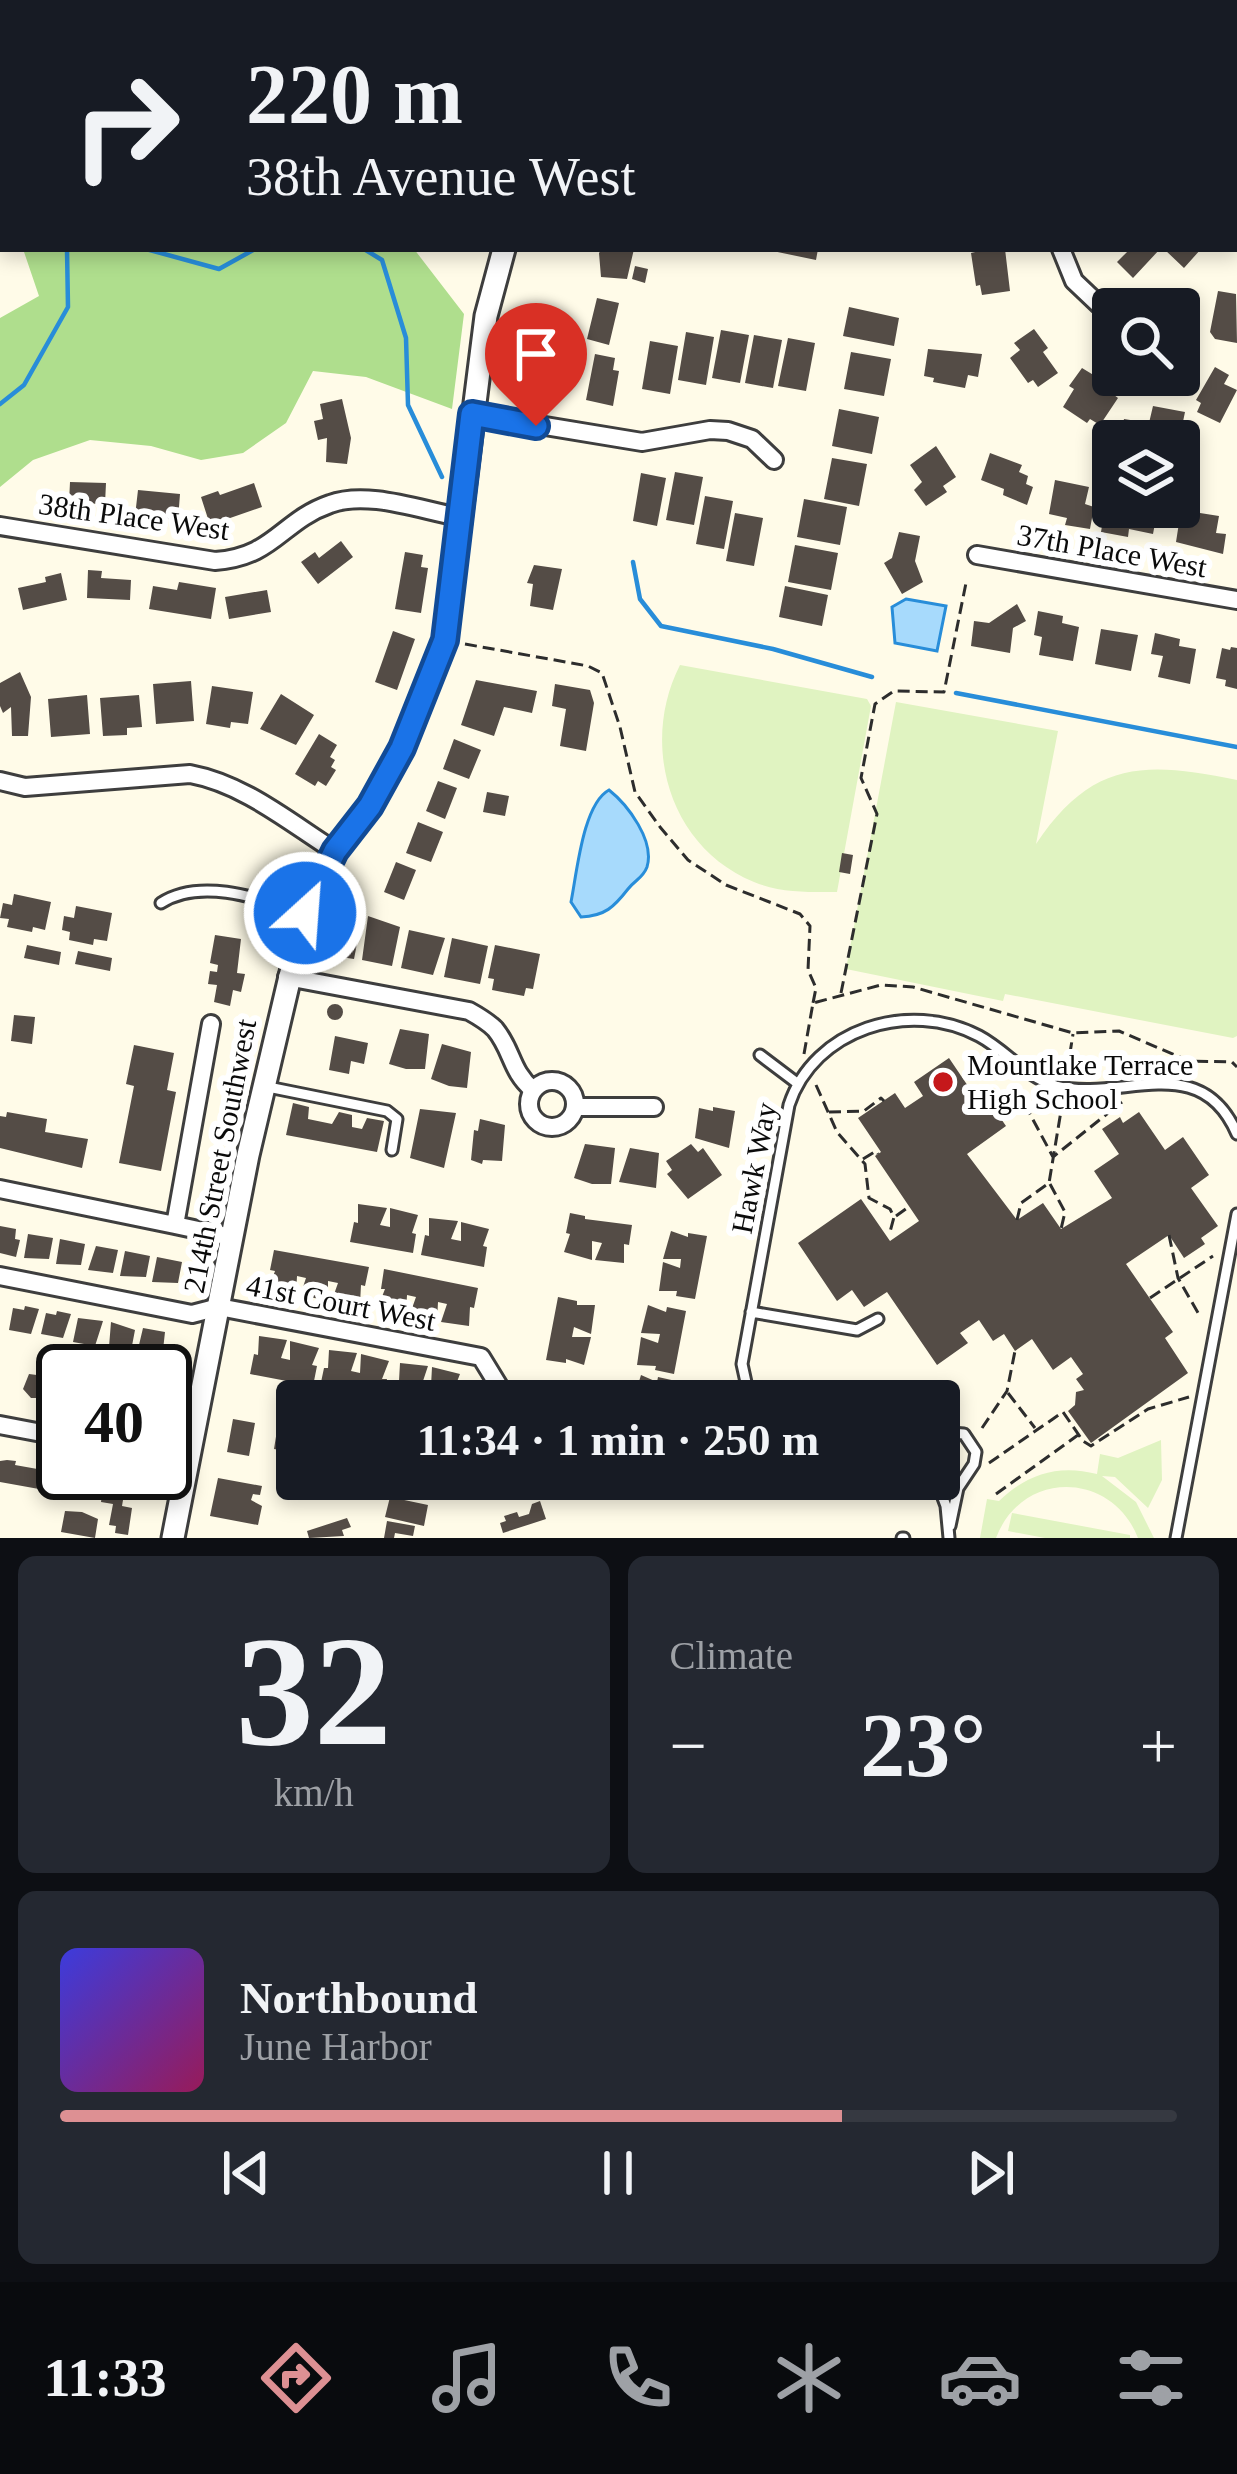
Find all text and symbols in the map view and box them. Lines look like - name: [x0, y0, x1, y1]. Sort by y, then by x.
- icon: right: [48, 48, 204, 204]
- text: 220 m: [246, 48, 463, 141]
- text: 38th Avenue West: [246, 147, 636, 207]
- map controls: [1092, 288, 1200, 528]
- button: search: [1092, 288, 1200, 396]
- pin: [485, 303, 587, 426]
- icon: arrive: [503, 321, 569, 387]
- button: layers: [1092, 420, 1200, 528]
- street label: 38th Place West: [37, 487, 232, 546]
- street label: 37th Place West: [1015, 518, 1210, 584]
- position arrow: [242, 850, 368, 976]
- street label: 214th Street Southwest: [177, 1016, 262, 1296]
- place label: Mountlake Terrace High School: [967, 1048, 1193, 1115]
- marker: Mountlake Terrace High School: [930, 1069, 956, 1095]
- street label: Hawk Way: [725, 1100, 782, 1236]
- street label: 41st Court West: [244, 1268, 439, 1337]
- speed limit sign: 40: [36, 1344, 192, 1500]
- text: 11:34 · 1 min · 250 m: [417, 1415, 819, 1465]
- text: 32: [236, 1605, 392, 1778]
- text: Climate: [670, 1634, 793, 1677]
- text: 23°: [860, 1696, 986, 1795]
- text: −: [670, 1709, 707, 1782]
- text: +: [1140, 1709, 1177, 1782]
- text: km/h: [274, 1771, 354, 1814]
- text: Northbound: [240, 1973, 478, 2023]
- text: June Harbor: [240, 2025, 432, 2068]
- icon: previous: [213, 2140, 279, 2206]
- icon: pause: [585, 2140, 651, 2206]
- icon: next: [958, 2140, 1024, 2206]
- icon: directions: [254, 2336, 338, 2420]
- icon: music: [425, 2336, 509, 2420]
- icon: phone: [596, 2336, 680, 2420]
- icon: climate: [767, 2336, 851, 2420]
- icon: car: [938, 2336, 1022, 2420]
- icon: filters: [1109, 2336, 1193, 2420]
- text: 11:33: [44, 2348, 167, 2408]

